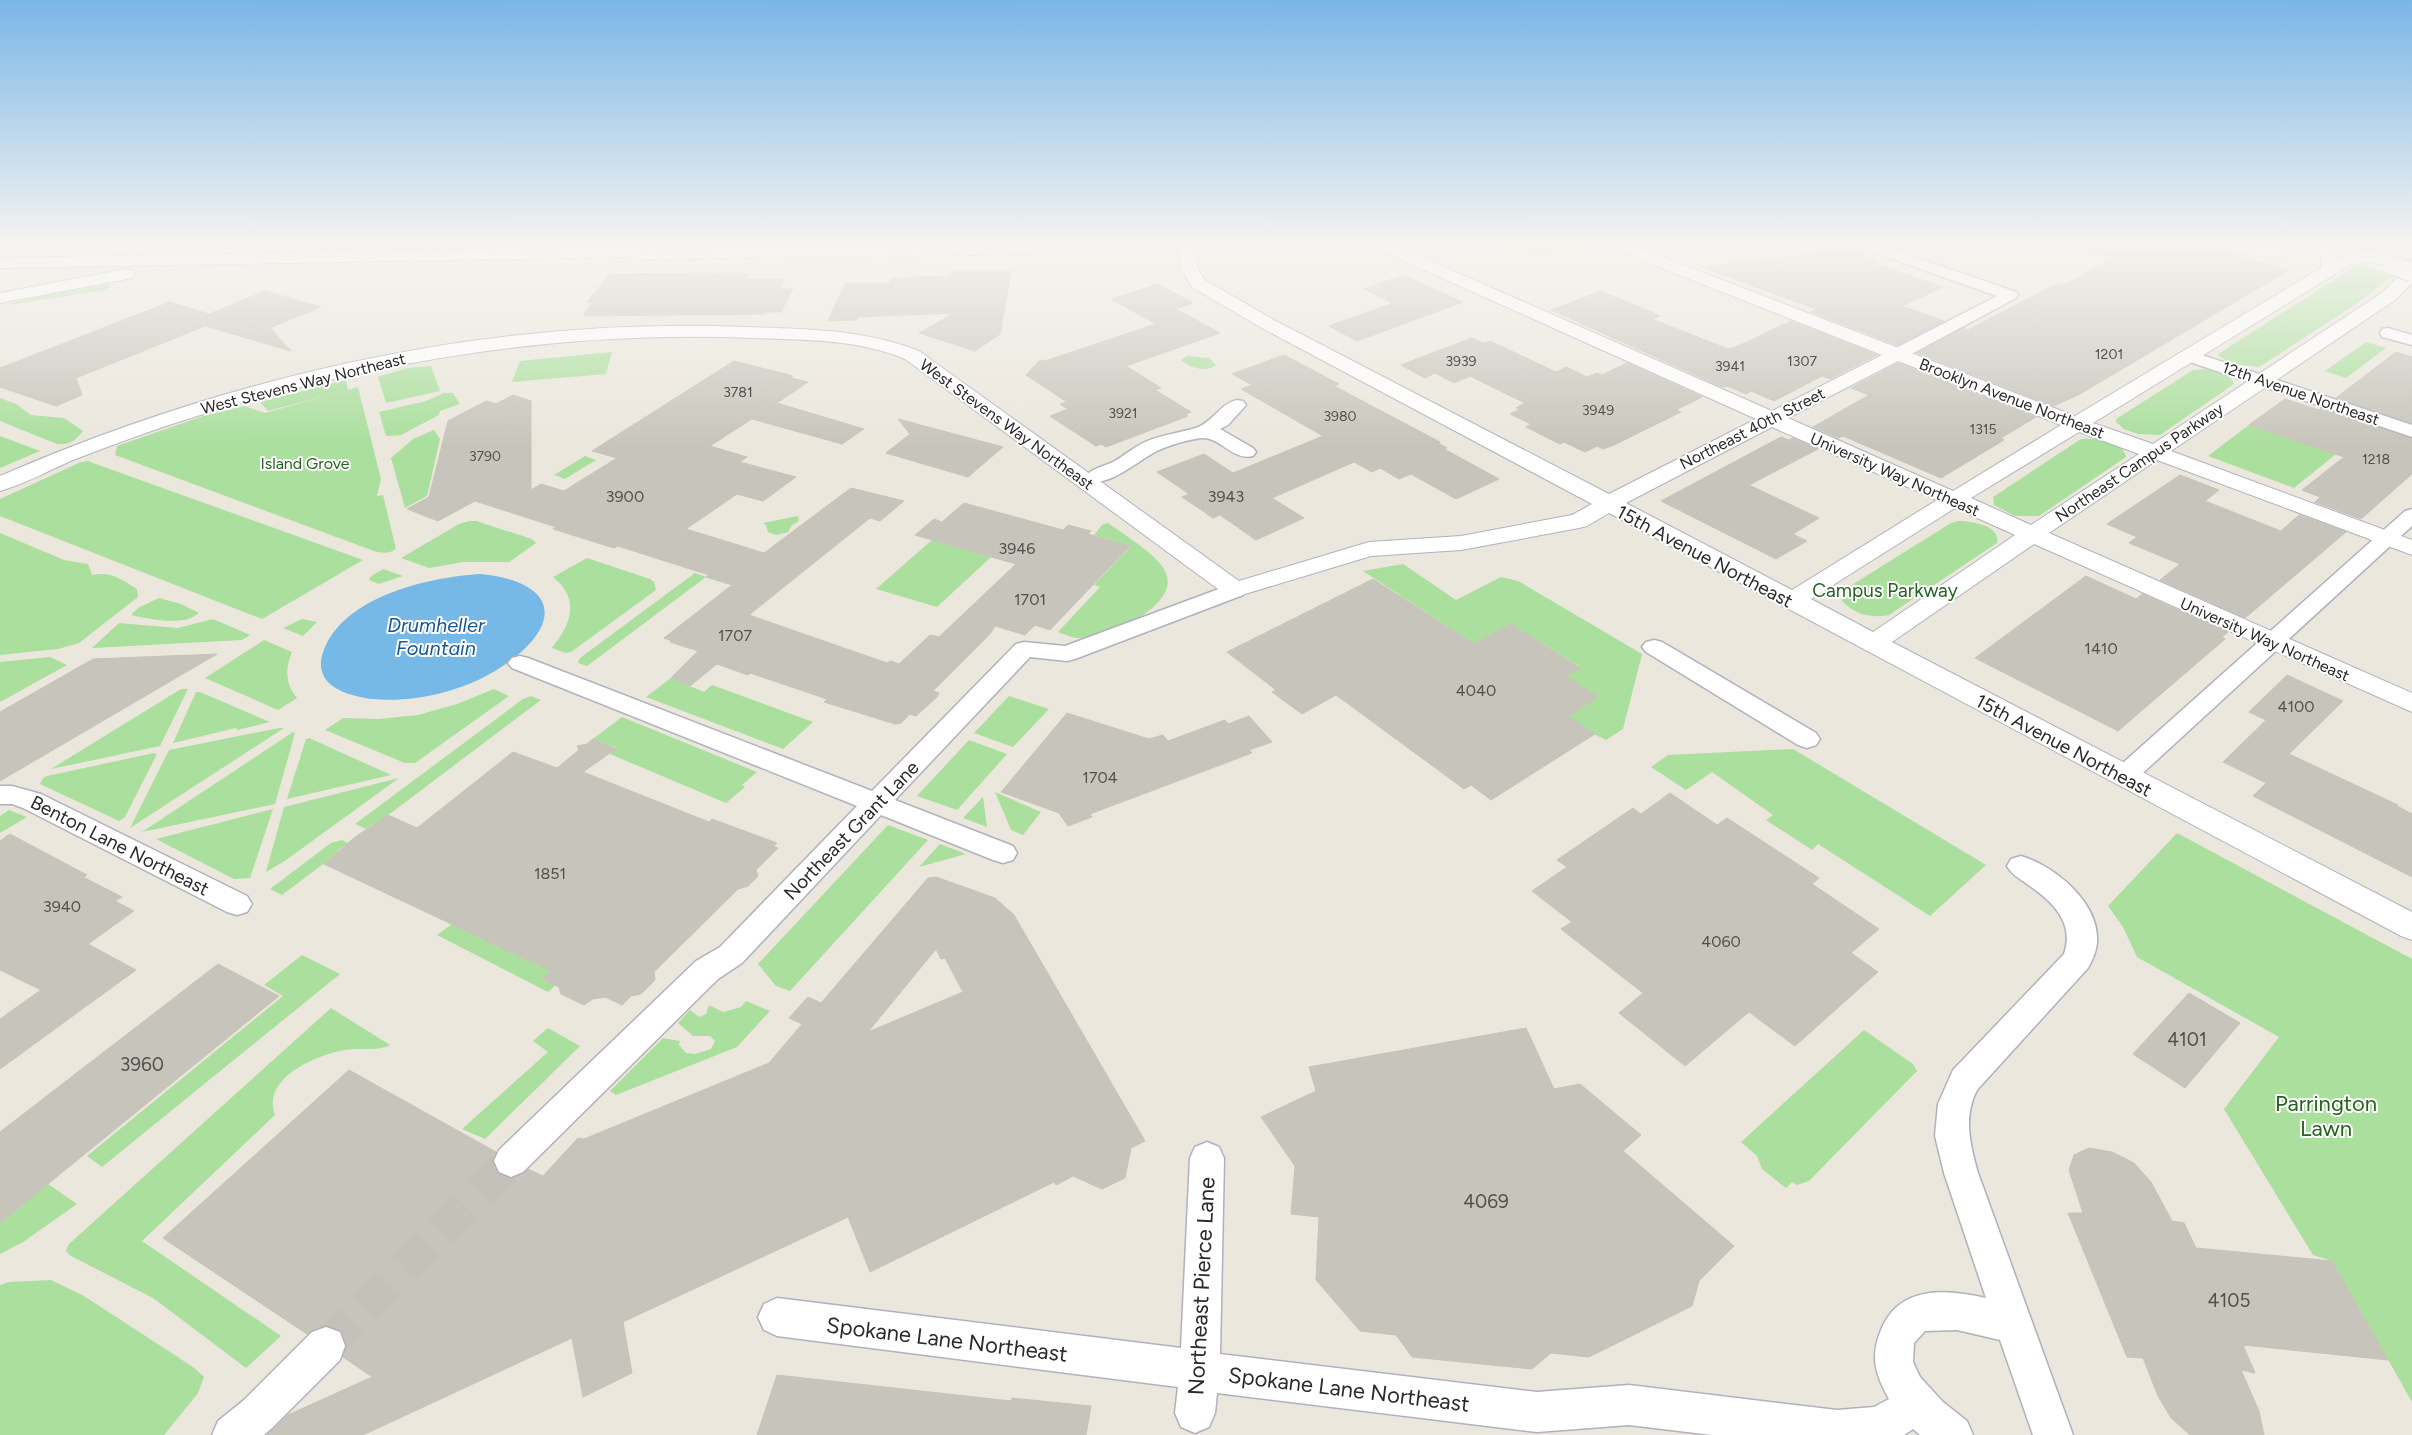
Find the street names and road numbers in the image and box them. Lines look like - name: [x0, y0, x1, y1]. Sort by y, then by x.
- street label: West Stevens Way Northeast: [199, 349, 407, 418]
- street label: Brooklyn Avenue Northeast: [1917, 354, 2107, 443]
- street label: West Stevens Way Northeast: [916, 355, 1097, 494]
- street label: 12th Avenue Northeast: [2220, 358, 2382, 429]
- street label: Northeast 40th Street: [1676, 384, 1828, 473]
- street label: Northeast Campus Parkway: [2052, 399, 2227, 526]
- street label: University Way Northeast: [1807, 428, 1982, 520]
- street label: 15th Avenue Northeast: [1613, 500, 1797, 613]
- street label: University Way Northeast: [2177, 593, 2352, 685]
- street label: 15th Avenue Northeast: [1972, 689, 2156, 802]
- street label: Northeast Grant Lane: [779, 756, 924, 905]
- street label: Benton Lane Northeast: [27, 790, 213, 900]
- street label: Northeast Pierce Lane: [1182, 1176, 1221, 1396]
- street label: Spokane Lane Northeast: [825, 1311, 1069, 1368]
- street label: Spokane Lane Northeast: [1227, 1361, 1471, 1418]

